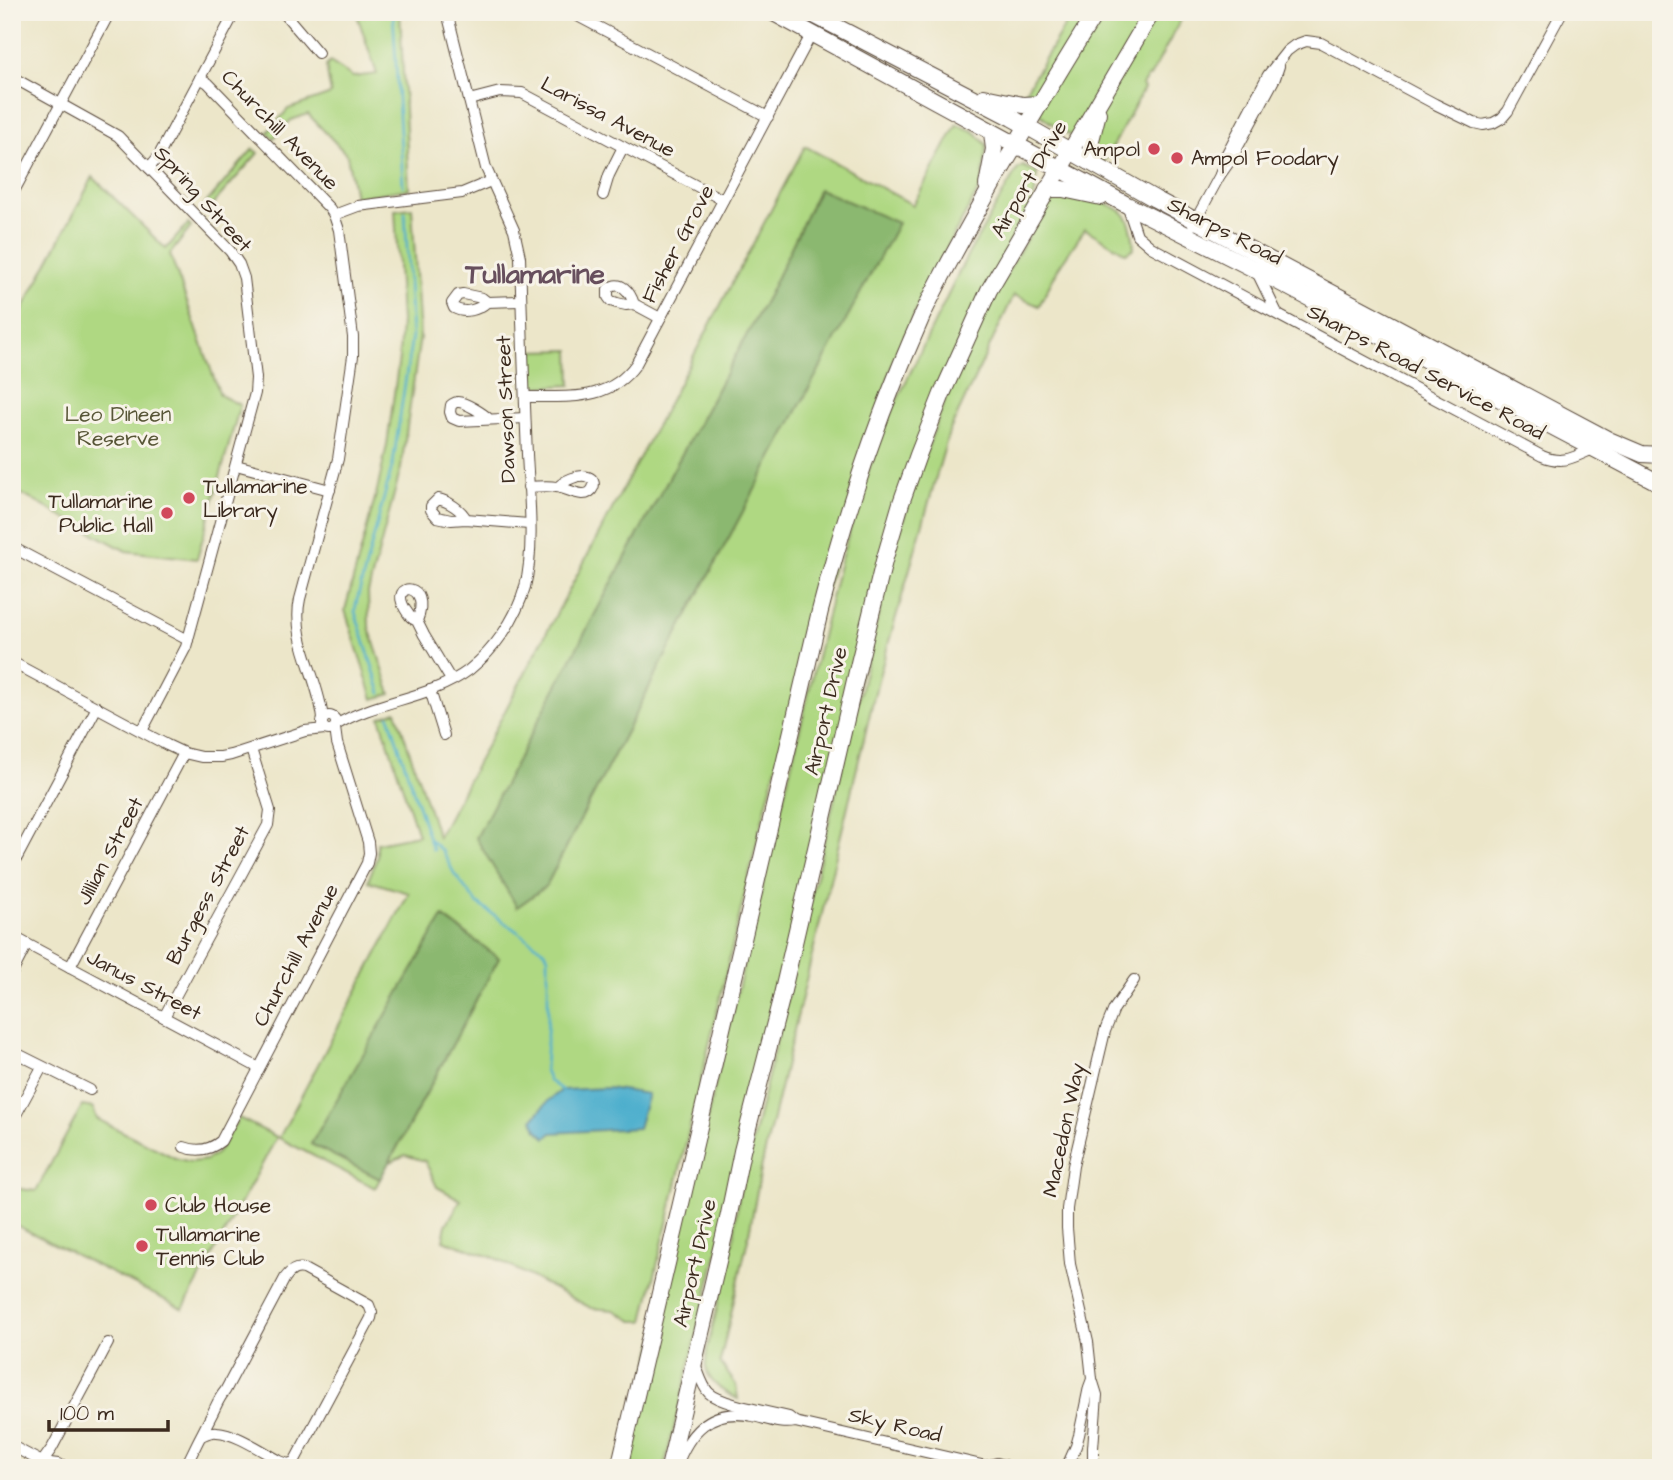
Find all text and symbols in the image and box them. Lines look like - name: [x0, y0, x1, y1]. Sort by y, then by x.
- street label: Churchill Avenue: [215, 63, 345, 197]
- street label: Larissa Avenue: [536, 69, 680, 165]
- street label: Airport Drive: [984, 115, 1075, 243]
- place label: Ampol: [1083, 135, 1140, 165]
- street label: Spring Street: [146, 139, 259, 260]
- marker: Ampol: [1146, 141, 1162, 157]
- place label: Ampol Foodary: [1191, 144, 1339, 175]
- marker: Ampol Foodary: [1169, 150, 1185, 166]
- street label: Fisher Grove: [635, 180, 721, 308]
- street label: Sharps Road: [1162, 190, 1287, 273]
- district label: Tullamarine: [464, 255, 605, 294]
- street label: Sharps Road Service Road: [1302, 297, 1550, 448]
- street label: Dawson Street: [489, 334, 523, 483]
- park label: Leo Dineen Reserve: [65, 400, 171, 453]
- place label: Tullamarine Library: [203, 472, 308, 527]
- place label: Tullamarine Public Hall: [48, 487, 153, 540]
- marker: Tullamarine Library: [181, 490, 197, 506]
- marker: Tullamarine Public Hall: [159, 505, 175, 521]
- street label: Airport Drive: [797, 644, 856, 778]
- street label: Jillian Street: [69, 791, 151, 910]
- street label: Burgess Street: [159, 820, 259, 971]
- street label: Churchill Avenue: [246, 879, 346, 1031]
- street label: Janus Street: [81, 942, 207, 1028]
- street label: Macedon Way: [1036, 1060, 1094, 1200]
- place label: Club House: [165, 1191, 271, 1220]
- street label: Airport Drive: [666, 1196, 725, 1330]
- marker: Club House: [143, 1197, 159, 1213]
- place label: Tullamarine Tennis Club: [156, 1220, 264, 1273]
- marker: Tullamarine Tennis Club: [134, 1238, 150, 1254]
- scale bar: [49, 1389, 168, 1433]
- text: 100 m: [60, 1399, 115, 1428]
- street label: Sky Road: [845, 1400, 945, 1452]

